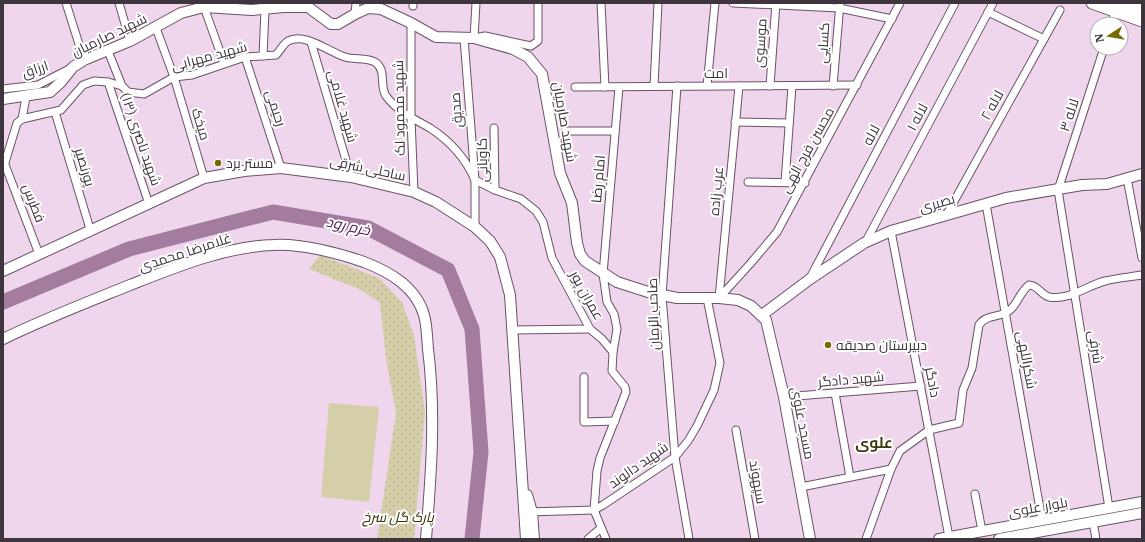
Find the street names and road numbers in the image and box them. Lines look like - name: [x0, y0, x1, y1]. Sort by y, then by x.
- street label: شهید صارمیان: [68, 9, 150, 61]
- street label: موسوی: [749, 18, 771, 68]
- street label: کسایی: [813, 22, 833, 64]
- street label: شهید مهرابی: [169, 37, 249, 75]
- street label: ارزاق: [19, 56, 51, 82]
- street label: شهید محمود لک: [389, 60, 409, 156]
- street label: امت: [704, 64, 728, 82]
- street label: شهید غلامی: [324, 68, 362, 144]
- street label: شهید صارمیان: [549, 80, 581, 164]
- street label: رحیمی: [262, 87, 290, 129]
- street label: لاله ۲: [976, 87, 1008, 123]
- street label: شهید ناصری (۱۳): [117, 90, 165, 188]
- street label: صدیق: [446, 92, 466, 128]
- street label: لاله ۳: [1055, 96, 1083, 134]
- street label: لاله ۱: [902, 100, 932, 134]
- street label: محسن فرج الهی: [776, 104, 838, 196]
- street label: میخک: [188, 106, 214, 142]
- street label: لاله: [858, 122, 884, 148]
- street label: کاویانی: [473, 138, 491, 182]
- street label: پورنصیر: [69, 145, 99, 189]
- street label: ساحلی شرقی: [328, 151, 408, 185]
- street label: امام رضا: [587, 154, 610, 204]
- street label: عرب زاده: [705, 166, 727, 216]
- street label: فطرس: [18, 181, 50, 225]
- street label: بصیری: [917, 189, 957, 217]
- street label: غلامرضا محمدی: [136, 229, 234, 275]
- street label: عمران پور: [565, 266, 608, 323]
- street label: صاحب الزمان: [643, 278, 663, 350]
- street label: شرفی: [1084, 329, 1108, 365]
- street label: شکراللهی: [1013, 330, 1041, 390]
- street label: دادگر: [921, 364, 945, 399]
- street label: شهید دادگر: [816, 367, 885, 391]
- street label: مسجد علوی: [787, 385, 819, 461]
- street label: شهید دالوند: [604, 438, 672, 492]
- street label: سپهوند: [744, 459, 771, 506]
- street label: بلوار علوی: [1007, 493, 1069, 521]

